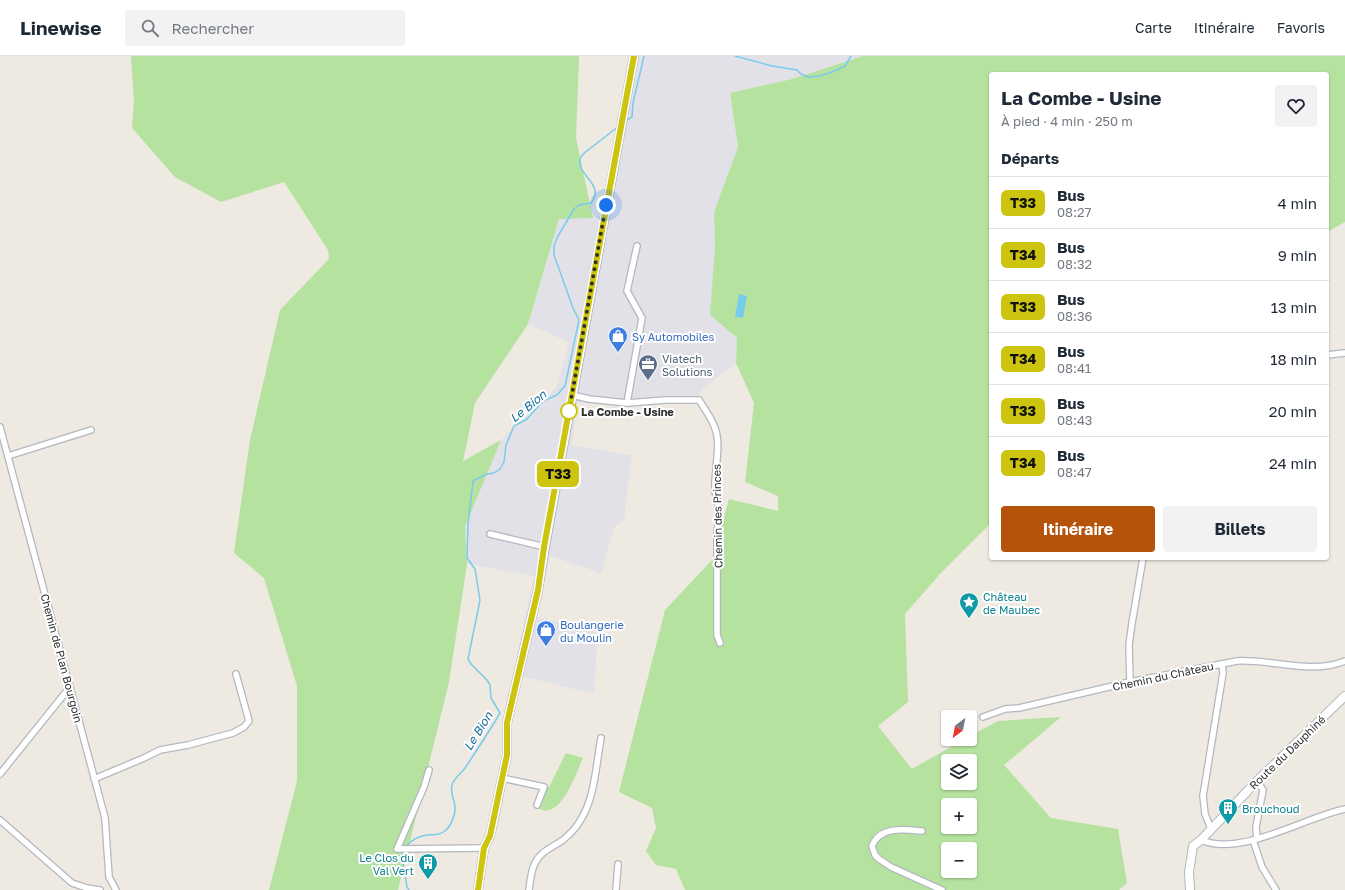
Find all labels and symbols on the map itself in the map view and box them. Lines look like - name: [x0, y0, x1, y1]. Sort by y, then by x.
- your location: [596, 195, 616, 215]
- shop icon: Sy Automobiles: [607, 325, 629, 353]
- place label: Sy Automobiles: [632, 330, 714, 343]
- place label: Viatech Solutions: [662, 352, 713, 378]
- office icon: Viatech Solutions: [637, 353, 659, 381]
- water label: Le Bion: [507, 386, 550, 425]
- marker: La Combe - Usine: [560, 402, 578, 420]
- place label: La Combe - Usine: [581, 405, 674, 418]
- line badge: T33: [535, 461, 581, 487]
- street label: Chemin des Princes: [710, 464, 724, 568]
- place label: Château de Maubec: [983, 590, 1040, 616]
- place icon: Château de Maubec: [958, 591, 980, 619]
- street label: Chemin de Plan Bourgoin: [39, 592, 85, 724]
- place label: Boulangerie du Moulin: [560, 618, 624, 644]
- shop icon: Boulangerie du Moulin: [535, 619, 557, 647]
- street label: Chemin du Château: [1111, 659, 1215, 693]
- water label: Le Bion: [460, 708, 496, 753]
- north arrow: [941, 710, 977, 746]
- street label: Route du Dauphiné: [1246, 712, 1328, 792]
- building icon: Brouchoud: [1217, 797, 1239, 825]
- place label: Brouchoud: [1242, 802, 1300, 815]
- place label: Le Clos du Val Vert: [359, 851, 414, 877]
- building icon: Le Clos du Val Vert: [417, 852, 439, 880]

